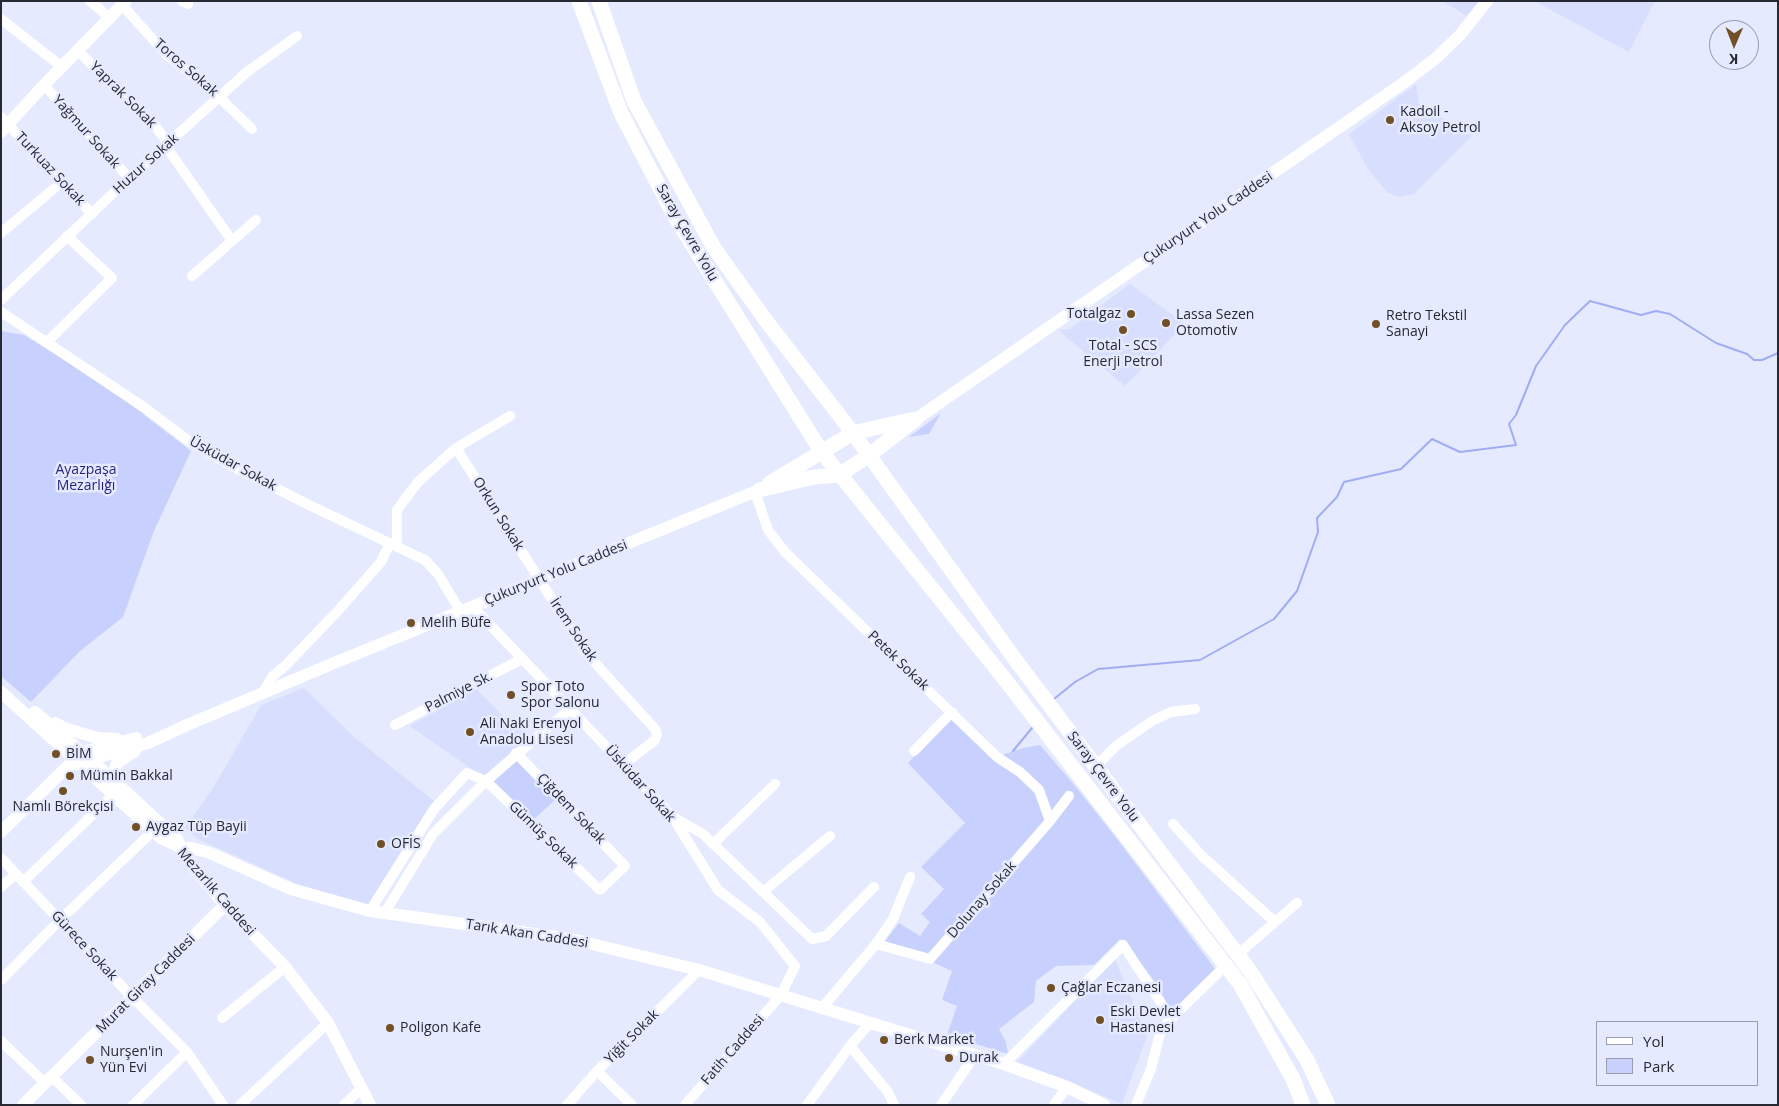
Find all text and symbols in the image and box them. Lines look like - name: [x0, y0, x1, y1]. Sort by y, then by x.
- north arrow: [1709, 20, 1759, 70]
- street label: Toros Sokak: [151, 36, 221, 100]
- text: K: [1729, 50, 1739, 69]
- street label: Yaprak Sokak: [86, 58, 160, 132]
- street label: Yağmur Sokak: [49, 92, 123, 172]
- place label: Kadoil - Aksoy Petrol: [1400, 104, 1481, 136]
- marker: Kadoil - Aksoy Petrol: [1384, 114, 1396, 126]
- street label: Turkuaz Sokak: [12, 129, 88, 209]
- street label: Huzur Sokak: [110, 130, 182, 198]
- street label: Çukuryurt Yolu Caddesi: [1140, 168, 1276, 268]
- street label: Saray Çevre Yolu: [653, 182, 721, 284]
- place label: Totalgaz: [1067, 306, 1121, 322]
- place label: Lassa Sezen Otomotiv: [1176, 307, 1254, 340]
- marker: Totalgaz: [1125, 308, 1137, 320]
- place label: Retro Tekstil Sanayi: [1386, 308, 1467, 341]
- marker: Lassa Sezen Otomotiv: [1160, 317, 1172, 329]
- marker: Retro Tekstil Sanayi: [1370, 318, 1382, 330]
- marker: Total - SCS Enerji Petrol: [1117, 324, 1129, 336]
- place label: Total - SCS Enerji Petrol: [1083, 338, 1163, 371]
- street label: Üsküdar Sokak: [186, 433, 280, 495]
- park label: Ayazpaşa Mezarlığı: [55, 462, 117, 494]
- street label: Orkun Sokak: [469, 474, 527, 554]
- street label: Çukuryurt Yolu Caddesi: [482, 537, 630, 609]
- street label: İrem Sokak: [546, 595, 600, 665]
- place label: Melih Büfe: [421, 615, 491, 631]
- marker: Melih Büfe: [405, 617, 417, 629]
- street label: Petek Sokak: [864, 628, 932, 694]
- street label: Palmiye Sk.: [422, 668, 496, 716]
- place label: Spor Toto Spor Salonu: [521, 679, 600, 712]
- marker: Spor Toto Spor Salonu: [505, 689, 517, 701]
- place label: Ali Naki Erenyol Anadolu Lisesi: [480, 716, 581, 749]
- marker: Ali Naki Erenyol Anadolu Lisesi: [464, 726, 476, 738]
- street label: Saray Çevre Yolu: [1064, 728, 1142, 826]
- street label: Üsküdar Sokak: [601, 742, 679, 826]
- place label: BİM: [66, 746, 92, 762]
- marker: BİM: [50, 748, 62, 760]
- place label: Mümin Bakkal: [80, 768, 173, 784]
- marker: Mümin Bakkal: [64, 770, 76, 782]
- street label: Çiğdem Sokak: [533, 770, 609, 848]
- marker: Namlı Börekçisi: [57, 785, 69, 797]
- street label: Gümüş Sokak: [505, 798, 581, 872]
- place label: Namlı Börekçisi: [13, 799, 113, 815]
- place label: Aygaz Tüp Bayii: [146, 819, 247, 835]
- marker: Aygaz Tüp Bayii: [130, 821, 142, 833]
- place label: OFİS: [391, 836, 421, 852]
- marker: OFİS: [375, 838, 387, 850]
- street label: Mezarlık Caddesi: [173, 845, 259, 939]
- street label: Dolunay Sokak: [944, 858, 1020, 942]
- street label: Gürece Sokak: [47, 908, 121, 984]
- street label: Tarık Akan Caddesi: [465, 916, 589, 952]
- street label: Murat Giray Caddesi: [93, 931, 199, 1037]
- place label: Çağlar Eczanesi: [1061, 980, 1161, 996]
- marker: Çağlar Eczanesi: [1045, 982, 1057, 994]
- place label: Eski Devlet Hastanesi: [1110, 1004, 1180, 1036]
- street label: Yiğit Sokak: [601, 1006, 663, 1068]
- street label: Fatih Caddesi: [698, 1011, 768, 1089]
- marker: Eski Devlet Hastanesi: [1094, 1014, 1106, 1026]
- place label: Poligon Kafe: [400, 1020, 481, 1036]
- legend: [1596, 1021, 1759, 1086]
- marker: Poligon Kafe: [384, 1022, 396, 1034]
- text: Yol: [1643, 1031, 1664, 1051]
- place label: Berk Market: [894, 1032, 974, 1048]
- marker: Berk Market: [878, 1034, 890, 1046]
- place label: Nurşen'in Yün Evi: [100, 1044, 163, 1076]
- place label: Durak: [959, 1050, 999, 1066]
- marker: Durak: [943, 1052, 955, 1064]
- marker: Nurşen'in Yün Evi: [84, 1054, 96, 1066]
- text: Park: [1643, 1056, 1674, 1076]

